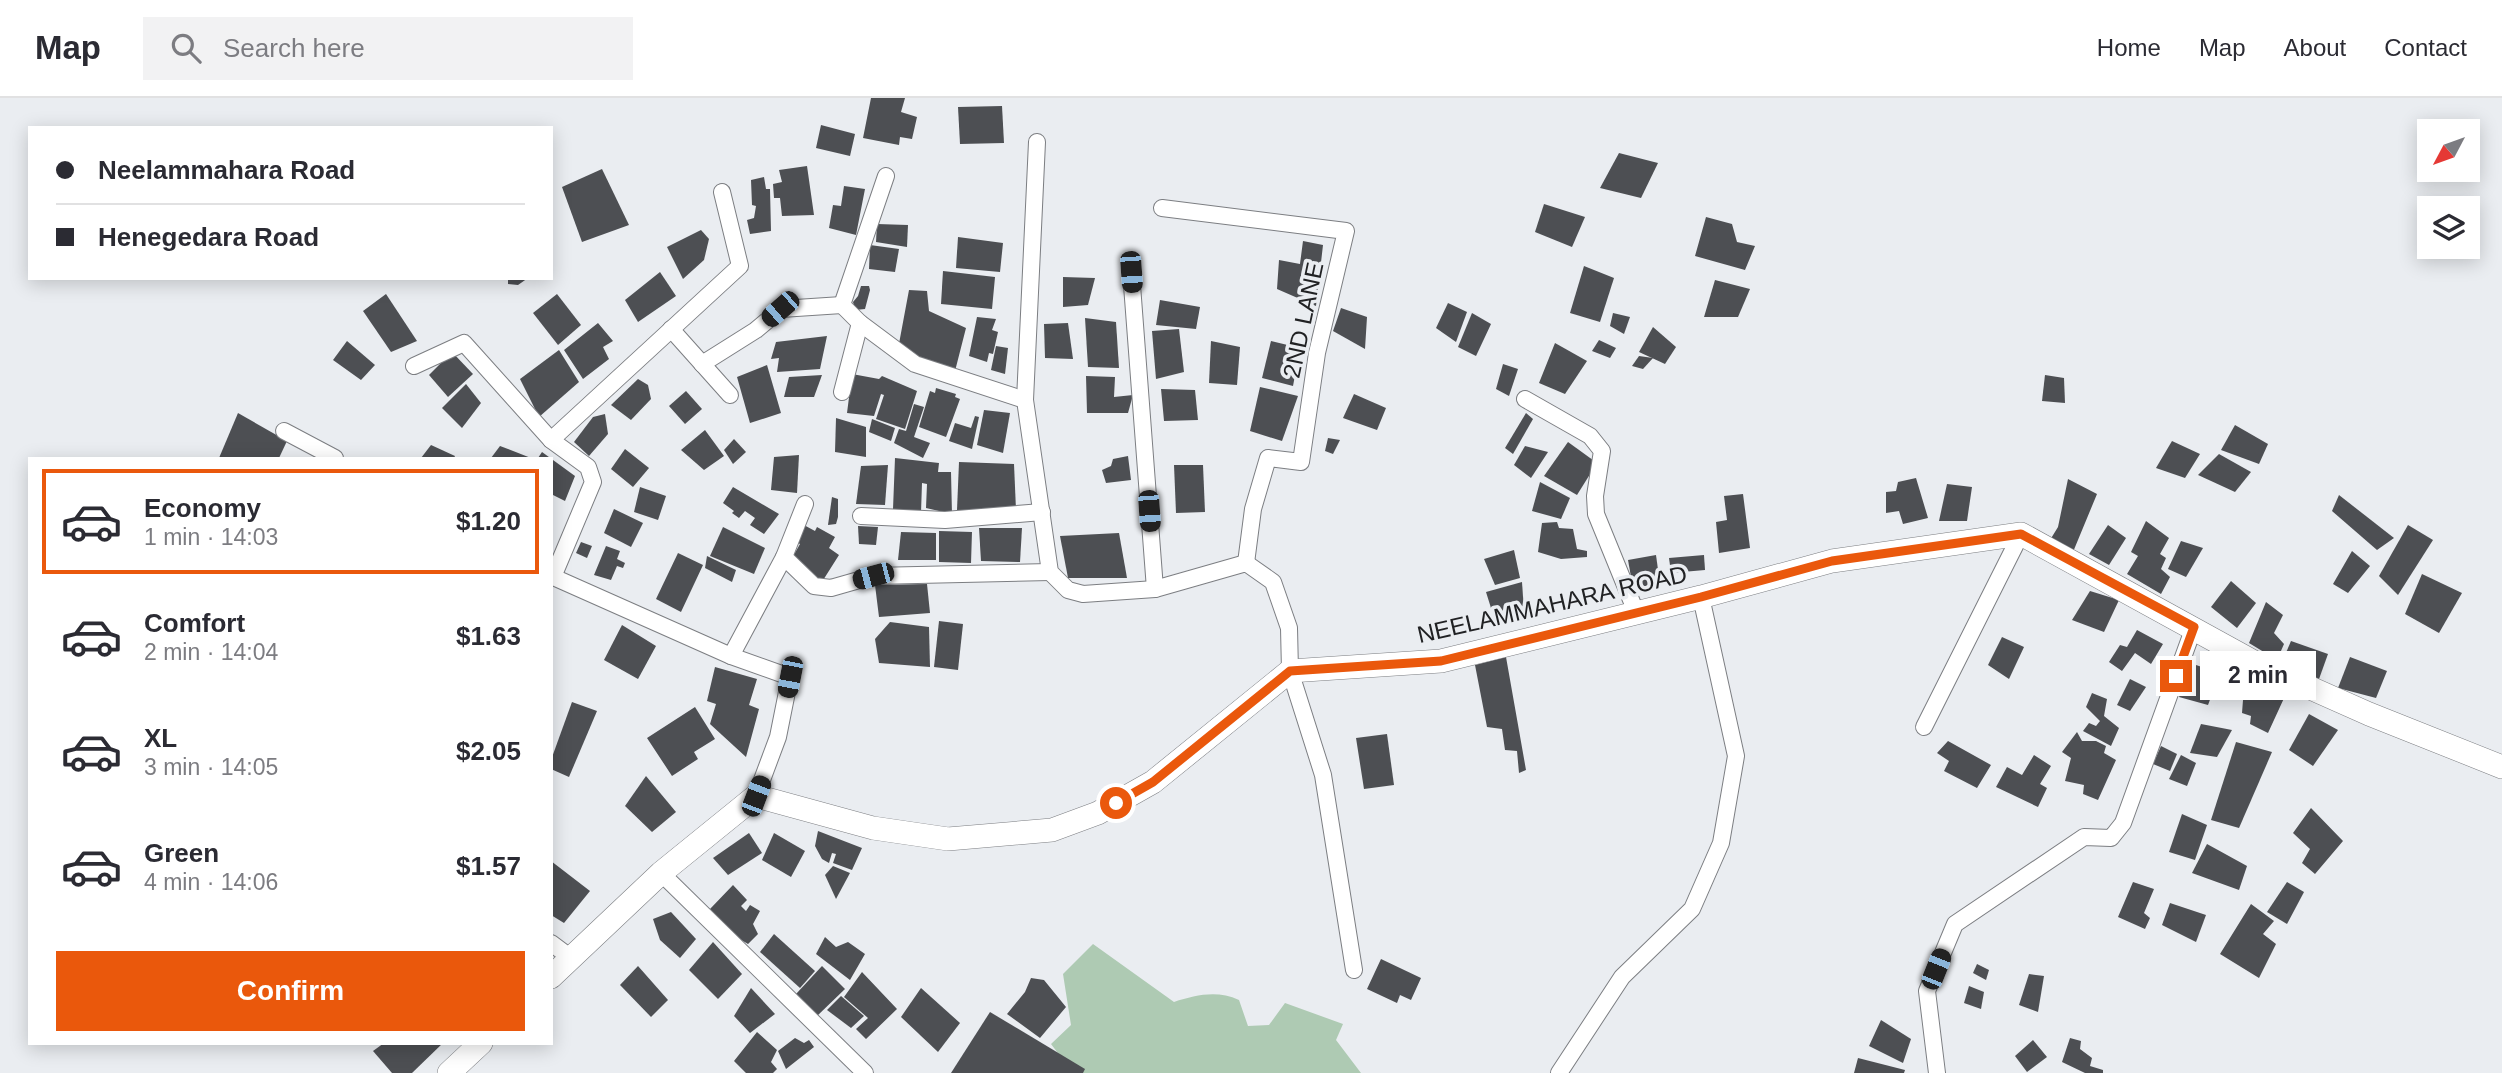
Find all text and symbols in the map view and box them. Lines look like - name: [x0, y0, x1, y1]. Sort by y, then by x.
- search box: [143, 17, 633, 80]
- text: Map: [35, 29, 101, 66]
- icon: search: [167, 29, 205, 67]
- text: Search here: [223, 33, 365, 63]
- text: Home: [2097, 34, 2161, 61]
- text: Map: [2199, 34, 2246, 61]
- text: About: [2284, 34, 2346, 61]
- text: Contact: [2384, 34, 2467, 61]
- north arrow: [2417, 119, 2480, 182]
- map controls: [2417, 119, 2480, 259]
- text: Neelammahara Road: [98, 155, 355, 185]
- button: layers: [2417, 196, 2480, 259]
- text: Henegedara Road: [98, 222, 319, 252]
- car: [1120, 250, 1143, 294]
- street label: 2ND LANE: [1278, 260, 1328, 380]
- car: [758, 287, 803, 331]
- car: [1138, 489, 1161, 533]
- icon: car: [60, 490, 123, 553]
- text: Economy: [144, 493, 261, 523]
- text: $1.20: [456, 506, 521, 536]
- text: 1 min · 14:03: [144, 524, 278, 550]
- car: [850, 560, 897, 592]
- street label: NEELAMMAHARA ROAD: [1414, 560, 1690, 648]
- icon: car: [60, 605, 123, 668]
- text: Comfort: [144, 608, 245, 638]
- text: $1.63: [456, 621, 521, 651]
- text: 2 min · 14:04: [144, 639, 278, 665]
- callout: 2 min: [2200, 652, 2316, 700]
- car: [776, 654, 805, 700]
- route end: [2160, 660, 2192, 692]
- text: 2 min: [2228, 662, 2288, 688]
- icon: car: [60, 720, 123, 783]
- text: XL: [144, 723, 177, 753]
- text: $2.05: [456, 736, 521, 766]
- text: 3 min · 14:05: [144, 754, 278, 780]
- car: [739, 773, 774, 819]
- route start: [1100, 787, 1132, 819]
- icon: car: [60, 835, 123, 898]
- text: Green: [144, 838, 219, 868]
- text: $1.57: [456, 851, 521, 881]
- text: 4 min · 14:06: [144, 869, 278, 895]
- car: [1919, 946, 1954, 992]
- button: Confirm: [56, 951, 525, 1031]

